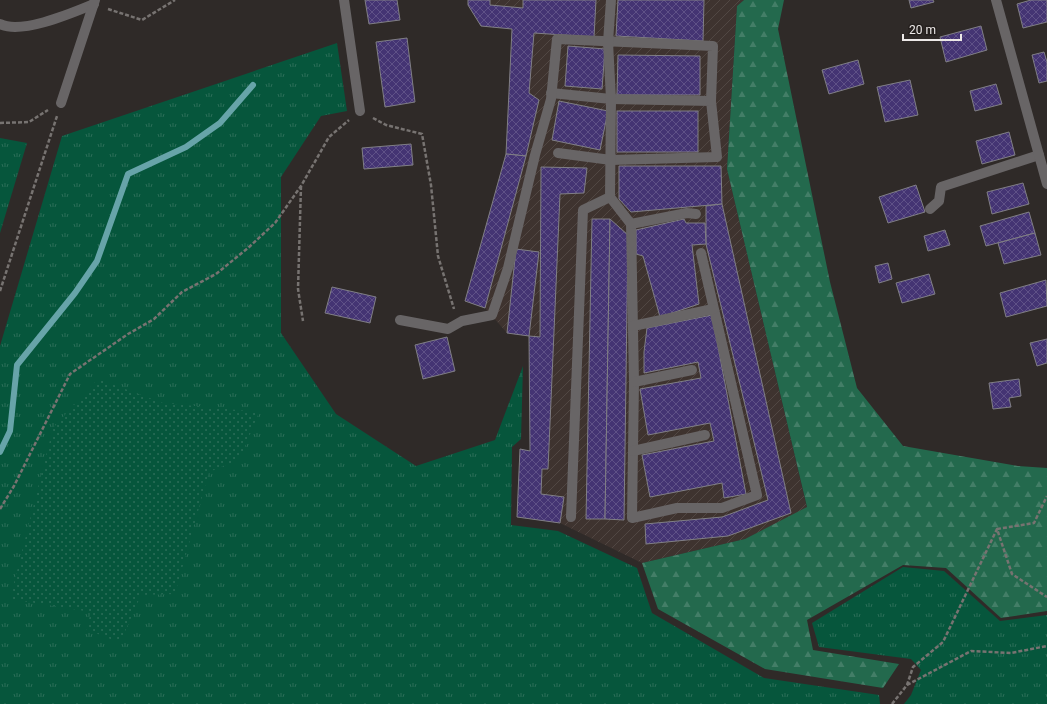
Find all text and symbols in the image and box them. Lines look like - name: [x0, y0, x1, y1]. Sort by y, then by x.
- scale bar: [903, 16, 961, 42]
- text: 20 m: [909, 23, 936, 37]

